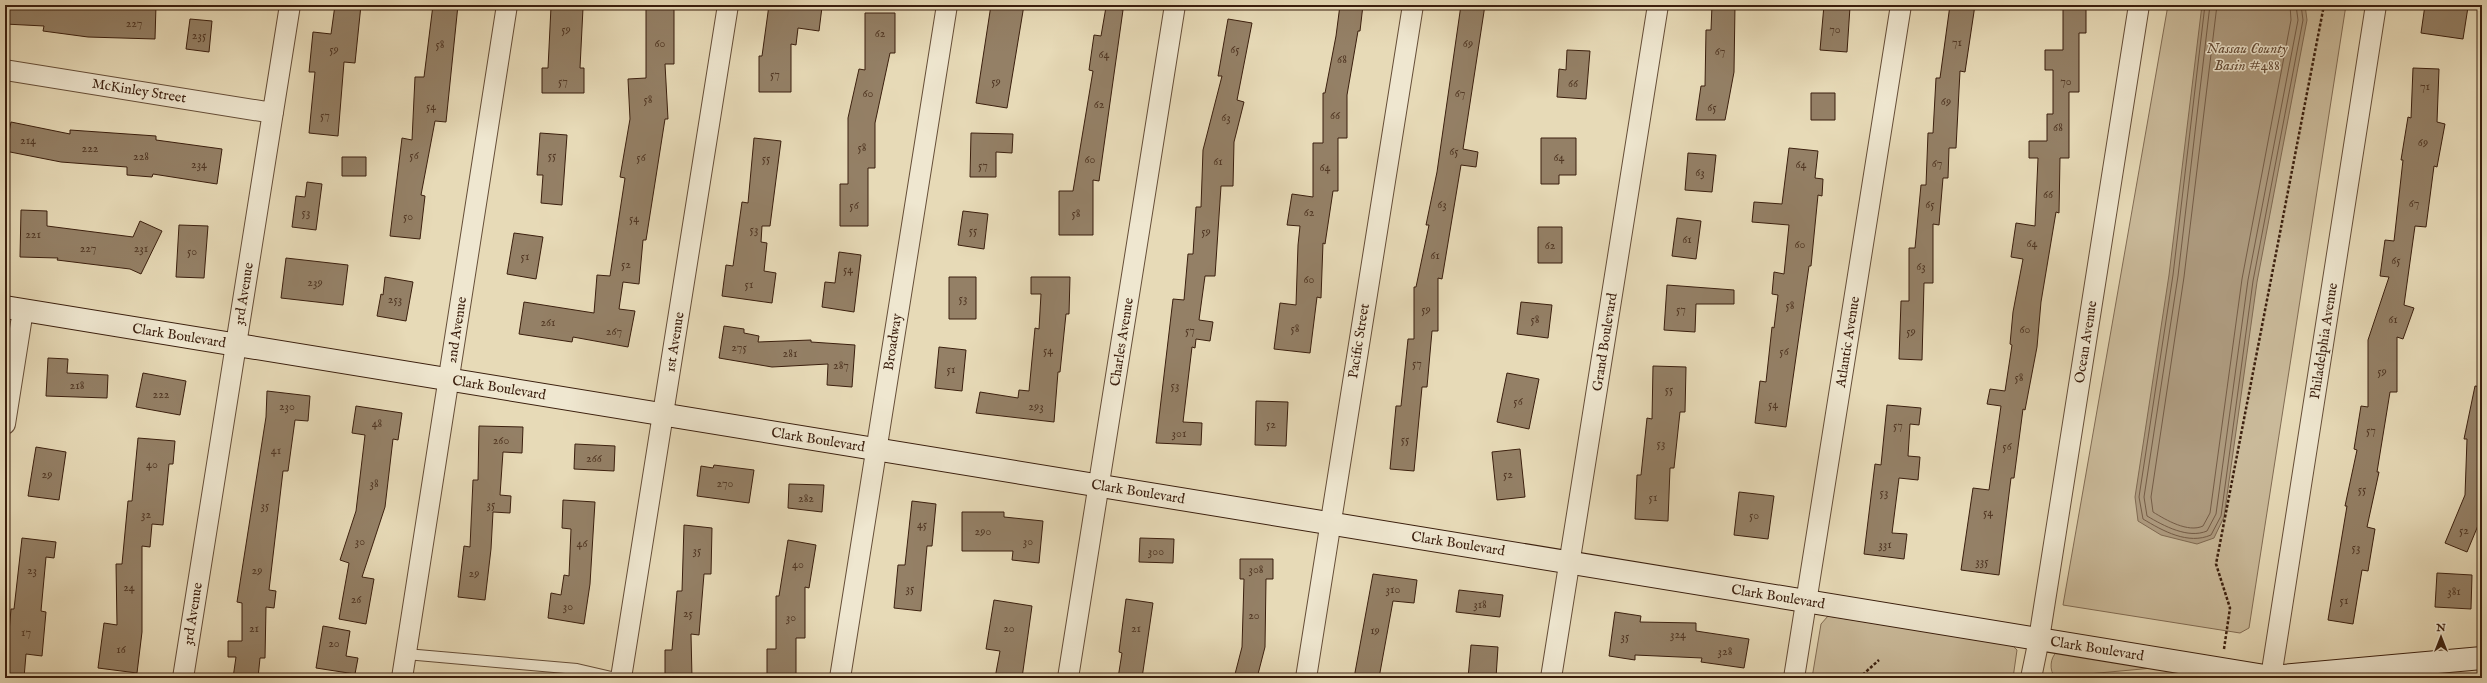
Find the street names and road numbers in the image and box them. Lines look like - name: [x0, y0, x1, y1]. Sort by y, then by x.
- street label: McKinley Street: [91, 75, 188, 107]
- street label: 3rd Avenue: [230, 261, 258, 327]
- street label: Philadelphia Avenue: [2306, 281, 2342, 400]
- street label: Grand Boulevard: [1588, 291, 1622, 392]
- street label: 2nd Avenue: [443, 295, 471, 365]
- street label: Atlantic Avenue: [1832, 295, 1864, 390]
- street label: Charles Avenue: [1106, 296, 1138, 388]
- street label: Ocean Avenue: [2071, 299, 2101, 385]
- street label: Pacific Street: [1344, 302, 1374, 380]
- street label: 1st Avenue: [661, 310, 689, 373]
- street label: Broadway: [880, 312, 906, 372]
- street label: Clark Boulevard: [131, 320, 228, 352]
- street label: Clark Boulevard: [451, 372, 548, 404]
- street label: Clark Boulevard: [770, 424, 867, 456]
- street label: Clark Boulevard: [1090, 476, 1187, 508]
- street label: Clark Boulevard: [1410, 528, 1507, 560]
- street label: 3rd Avenue: [179, 581, 207, 647]
- street label: Clark Boulevard: [1730, 581, 1827, 613]
- street label: Clark Boulevard: [2049, 633, 2146, 665]

